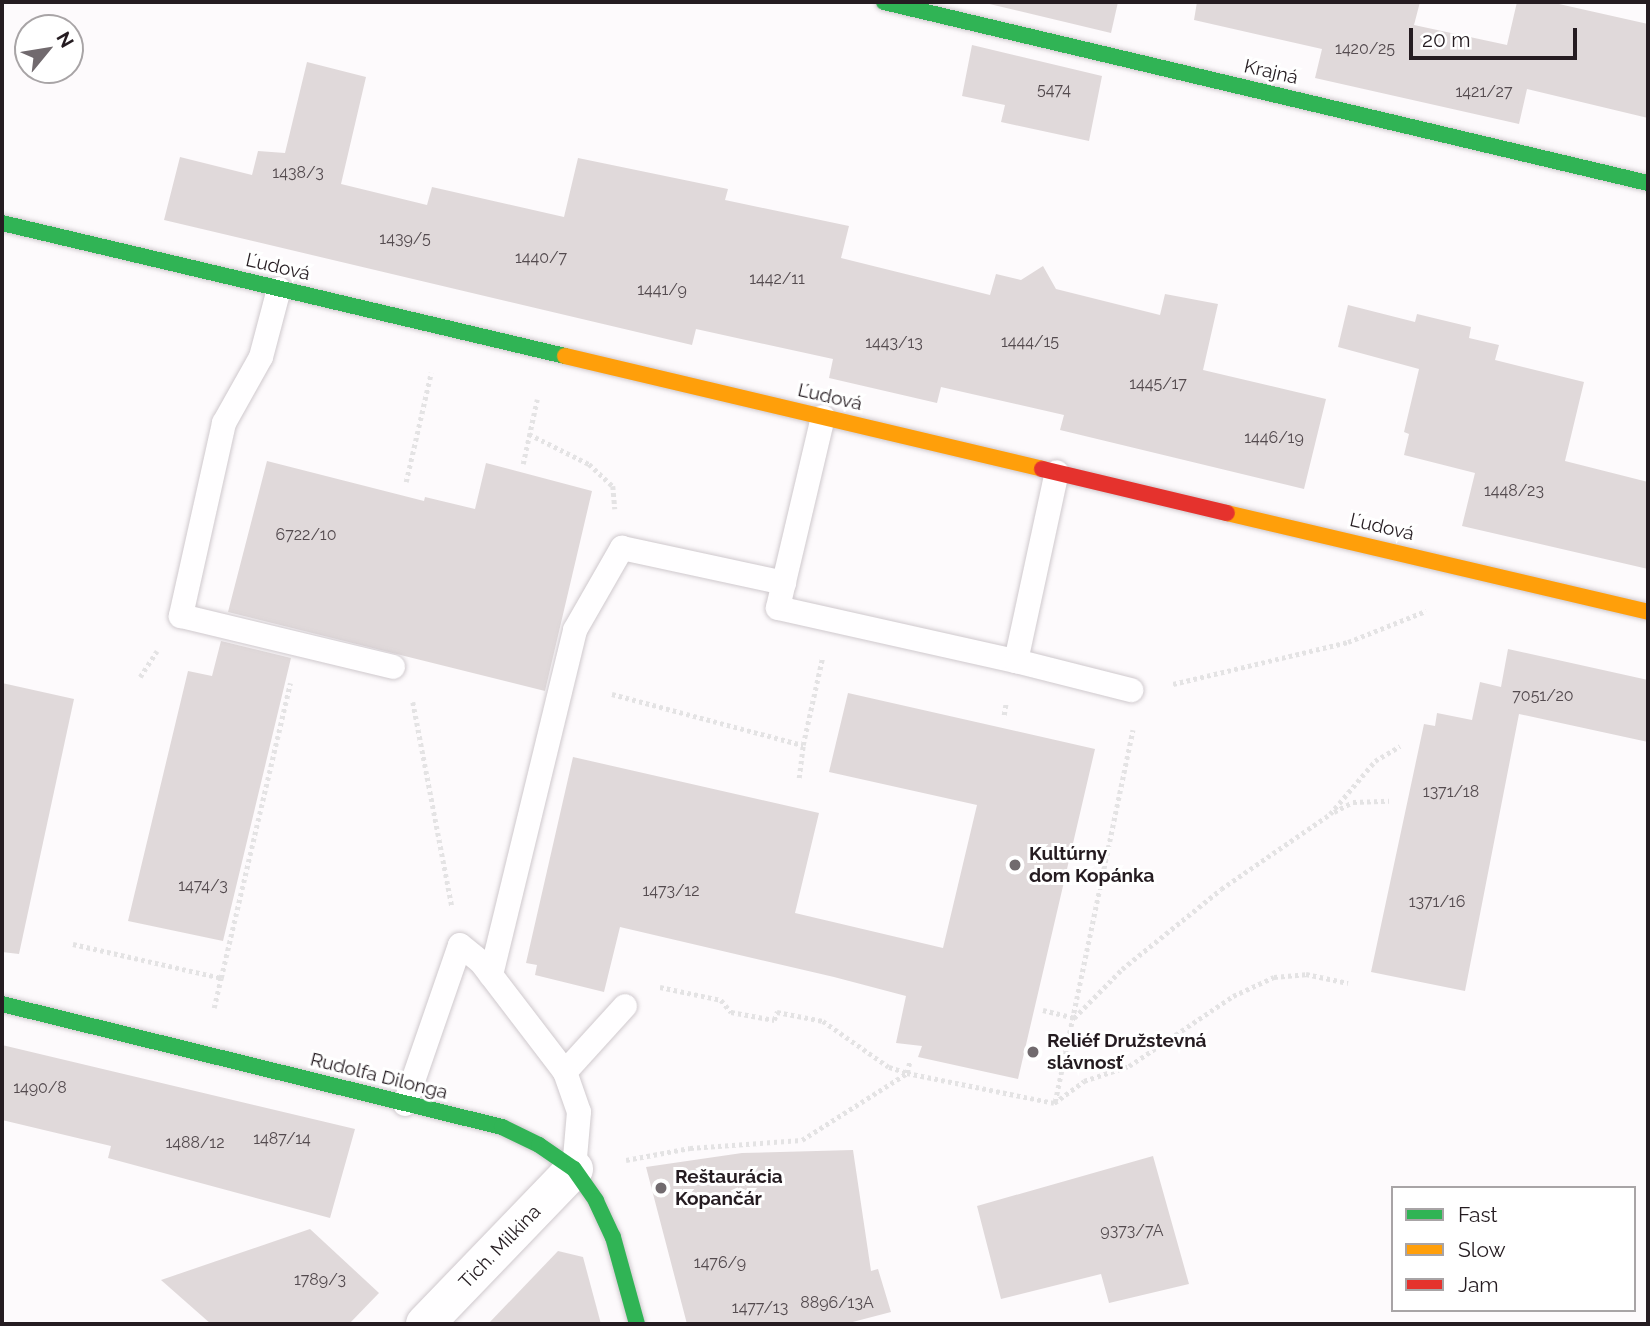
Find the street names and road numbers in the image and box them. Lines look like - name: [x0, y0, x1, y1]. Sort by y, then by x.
- street label: Krajná: [1242, 55, 1300, 89]
- street label: Ľudová: [244, 249, 312, 285]
- street label: Ľudová: [796, 379, 864, 415]
- street label: Ľudová: [1348, 509, 1416, 545]
- street label: Rudolfa Dilonga: [308, 1048, 450, 1104]
- street label: Tich. Milkina: [455, 1200, 545, 1294]

